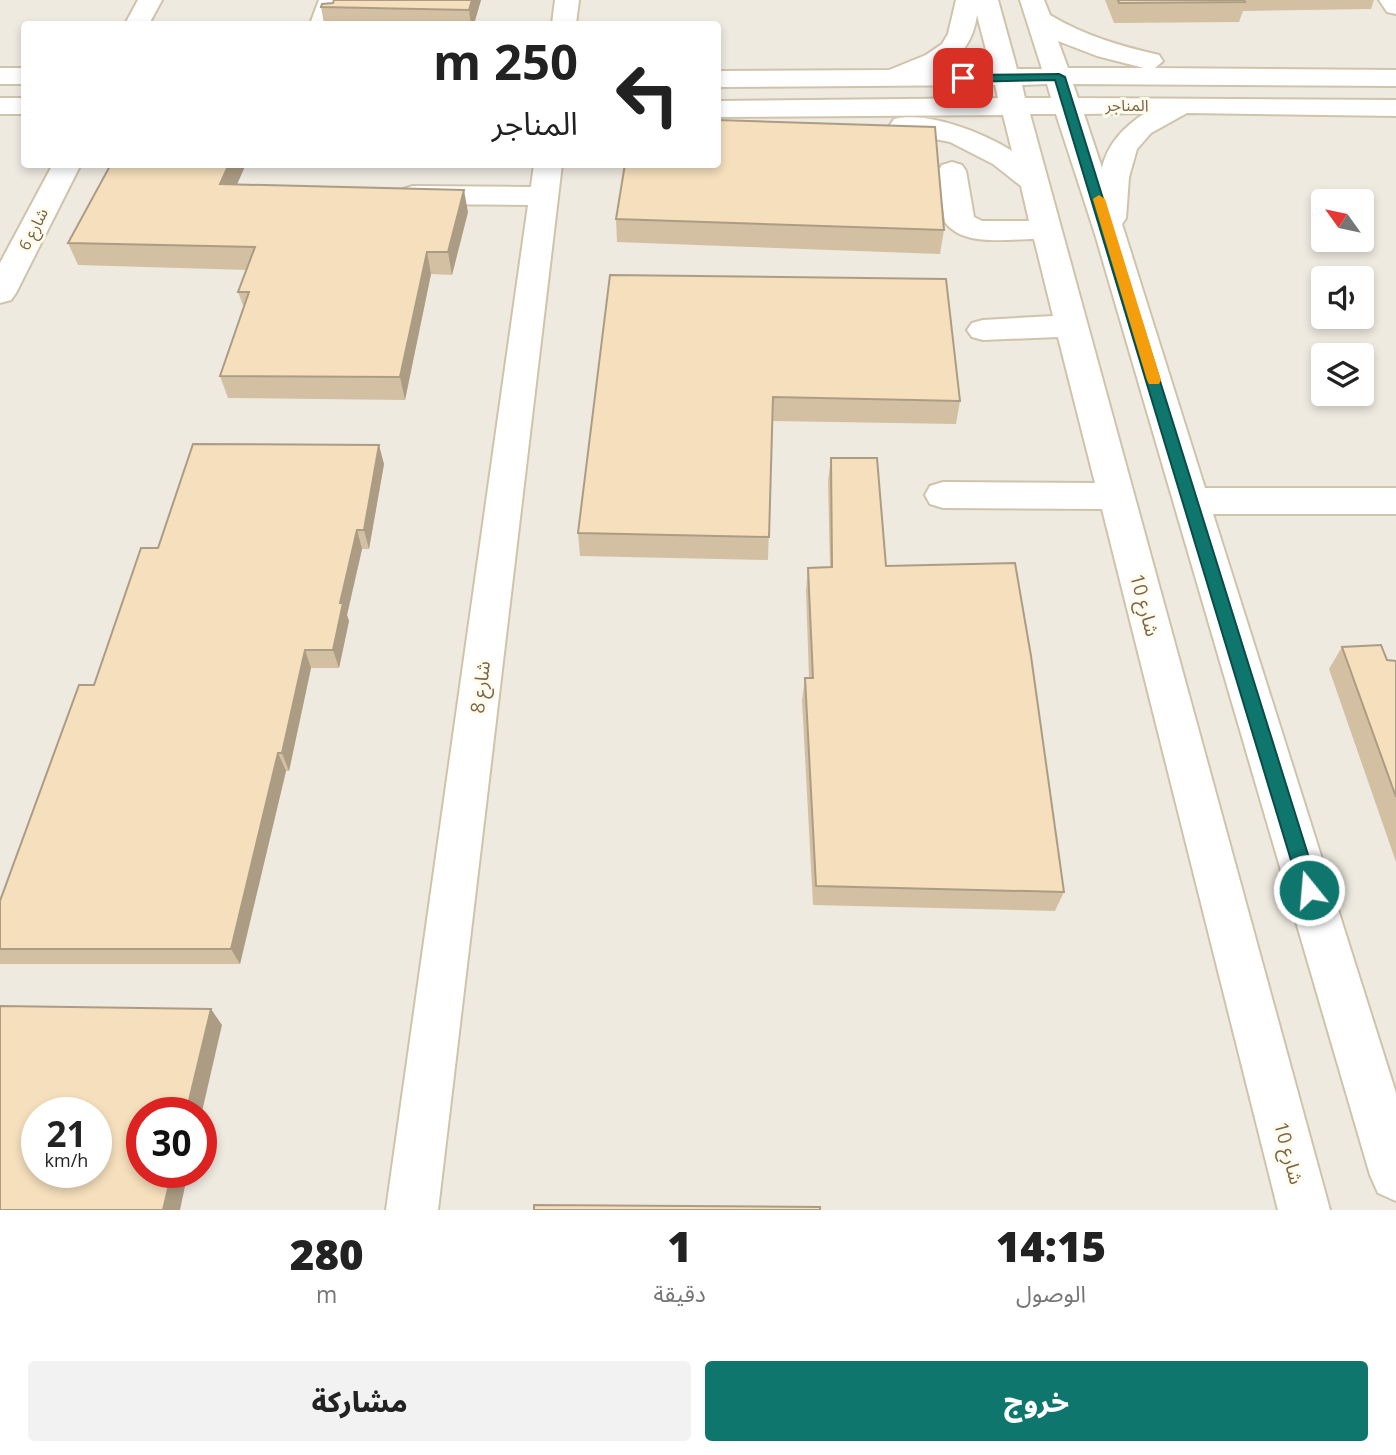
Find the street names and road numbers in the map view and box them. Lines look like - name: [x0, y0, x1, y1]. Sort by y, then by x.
- street label: المناجر: [1104, 94, 1149, 116]
- street label: شارع 6: [13, 204, 55, 255]
- street label: شارع 10: [1123, 571, 1166, 639]
- street label: شارع 8: [464, 659, 497, 715]
- street label: شارع 10: [1267, 1119, 1310, 1187]

